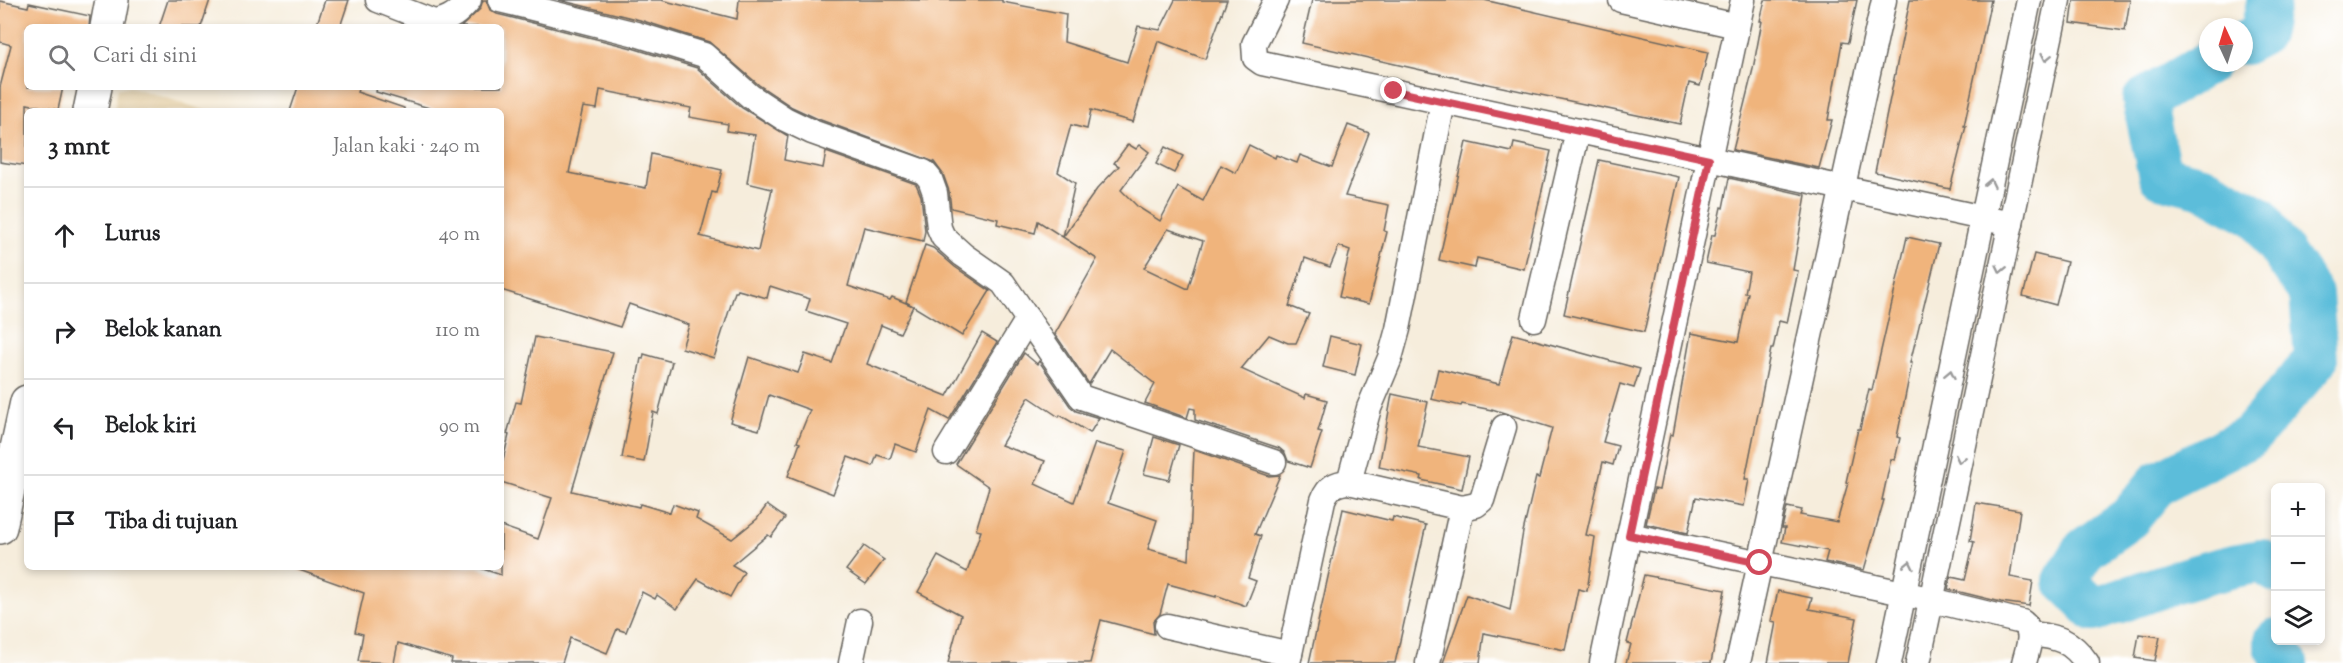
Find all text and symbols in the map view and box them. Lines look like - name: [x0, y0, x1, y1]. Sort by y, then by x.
- north arrow: [2199, 18, 2253, 72]
- search box: [24, 24, 504, 90]
- icon: search: [45, 41, 78, 74]
- text: Cari di sini: [93, 41, 197, 73]
- one-way arrow: [2040, 52, 2053, 62]
- route end: [1380, 77, 1406, 103]
- text: 3 mnt: [48, 129, 110, 166]
- text: Jalan kaki · 240 m: [333, 133, 480, 162]
- one-way arrow: [1983, 178, 1996, 188]
- icon: ahead: [48, 219, 81, 252]
- text: Lurus: [105, 219, 161, 251]
- text: 40 m: [439, 221, 480, 250]
- one-way arrow: [1995, 263, 2008, 273]
- icon: right: [48, 315, 81, 348]
- text: Belok kanan: [105, 315, 222, 347]
- text: 110 m: [435, 317, 480, 346]
- one-way arrow: [1942, 369, 1955, 379]
- icon: left: [48, 411, 81, 444]
- text: Belok kiri: [105, 411, 196, 443]
- text: 90 m: [439, 413, 480, 442]
- one-way arrow: [1955, 454, 1968, 464]
- map controls: [2271, 483, 2325, 645]
- button: +: [2271, 483, 2325, 537]
- icon: arrive: [48, 507, 81, 540]
- text: Tiba di tujuan: [105, 507, 238, 539]
- button: −: [2271, 537, 2325, 591]
- route start: [1746, 549, 1772, 575]
- one-way arrow: [1902, 560, 1915, 570]
- button: layers: [2271, 591, 2325, 645]

